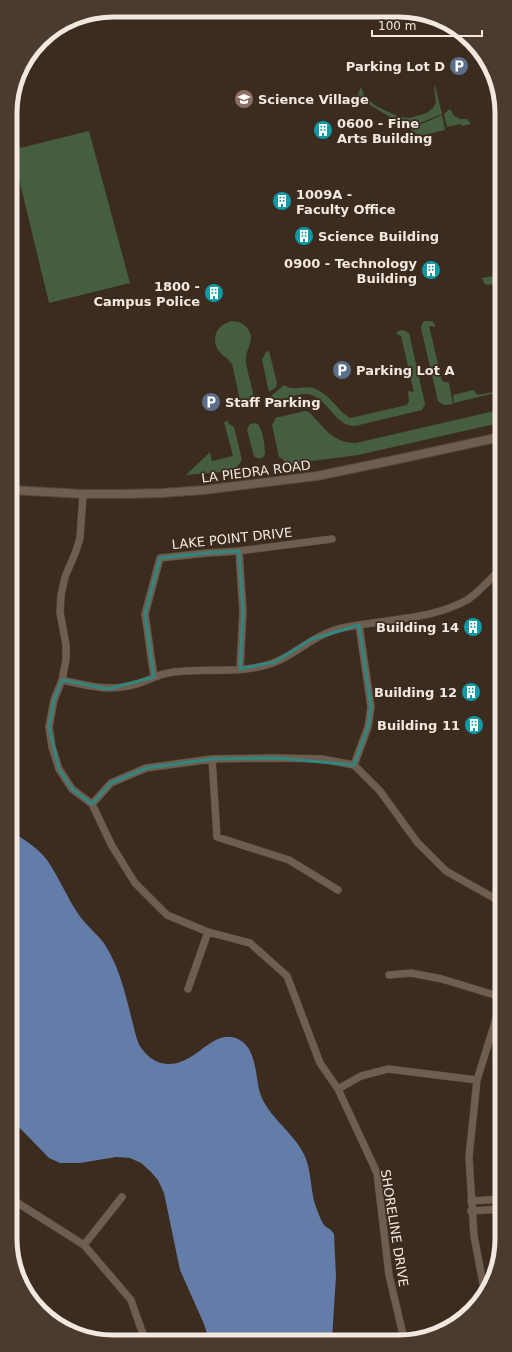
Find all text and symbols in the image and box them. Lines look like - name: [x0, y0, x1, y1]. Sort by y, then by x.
- scale bar: [372, 12, 482, 38]
- text: 100 m: [378, 19, 416, 33]
- parking icon: Parking Lot D: [448, 55, 470, 77]
- place label: Parking Lot D: [346, 59, 445, 74]
- school or university icon: Science Village: [233, 88, 255, 110]
- place label: Science Village: [258, 92, 369, 107]
- place label: 0600 - Fine Arts Building: [337, 116, 432, 146]
- building icon: 0600 - Fine Arts Building: [312, 119, 334, 141]
- place label: 1009A - Faculty Office: [296, 187, 396, 217]
- building icon: 1009A - Faculty Office: [271, 190, 293, 212]
- building icon: Science Building: [293, 225, 315, 247]
- place label: Science Building: [318, 229, 439, 244]
- place label: 0900 - Technology Building: [284, 256, 418, 286]
- building icon: 0900 - Technology Building: [420, 259, 442, 281]
- place label: 1800 - Campus Police: [93, 279, 200, 309]
- building icon: 1800 - Campus Police: [203, 282, 225, 304]
- parking icon: Parking Lot A: [331, 359, 353, 381]
- place label: Parking Lot A: [356, 363, 455, 378]
- parking icon: Staff Parking: [200, 391, 222, 413]
- place label: Staff Parking: [225, 395, 320, 410]
- street label: LA PIEDRA ROAD: [201, 457, 312, 486]
- street label: LAKE POINT DRIVE: [171, 525, 293, 552]
- building icon: Building 14: [462, 616, 484, 638]
- place label: Building 14: [376, 620, 459, 635]
- building icon: Building 12: [460, 681, 482, 703]
- place label: Building 12: [374, 685, 457, 700]
- building icon: Building 11: [463, 714, 485, 736]
- place label: Building 11: [377, 718, 460, 733]
- street label: SHORELINE DRIVE: [378, 1168, 411, 1288]

